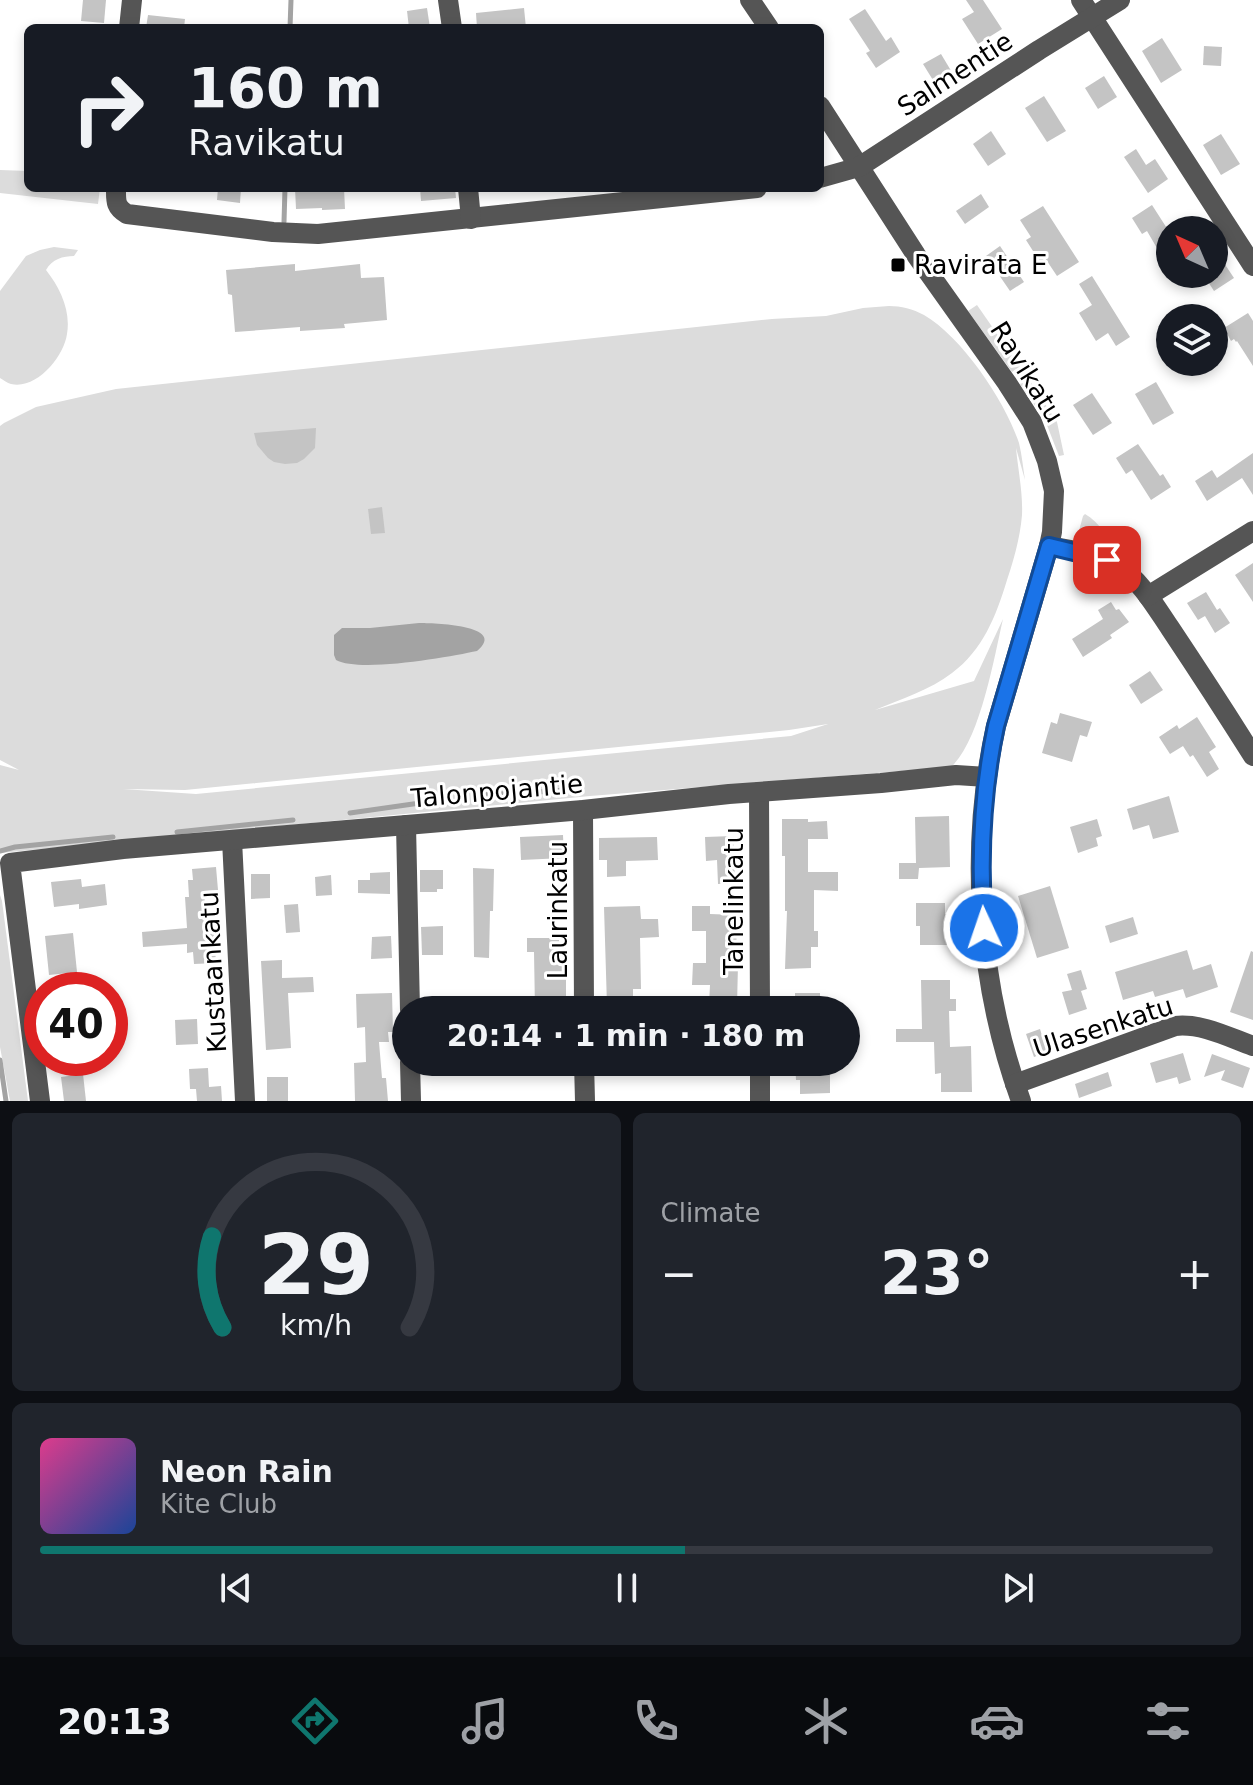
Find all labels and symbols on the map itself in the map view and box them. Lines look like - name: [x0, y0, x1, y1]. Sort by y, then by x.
- street label: Salmentie: [892, 26, 1018, 122]
- north arrow: [1156, 216, 1228, 288]
- place label: Ravirata E: [914, 250, 1047, 280]
- marker: Ravirata E: [889, 256, 907, 274]
- street label: Ravikatu: [984, 316, 1070, 428]
- pin: [1073, 526, 1141, 594]
- street label: Talonpojantie: [409, 769, 584, 814]
- street label: Tanelinkatu: [719, 827, 749, 976]
- street label: Laurinkatu: [543, 841, 573, 979]
- position arrow: [942, 886, 1026, 970]
- street label: Kustaankatu: [194, 891, 232, 1053]
- speed limit sign: 40: [24, 972, 128, 1076]
- street label: Ulasenkatu: [1029, 990, 1177, 1064]

